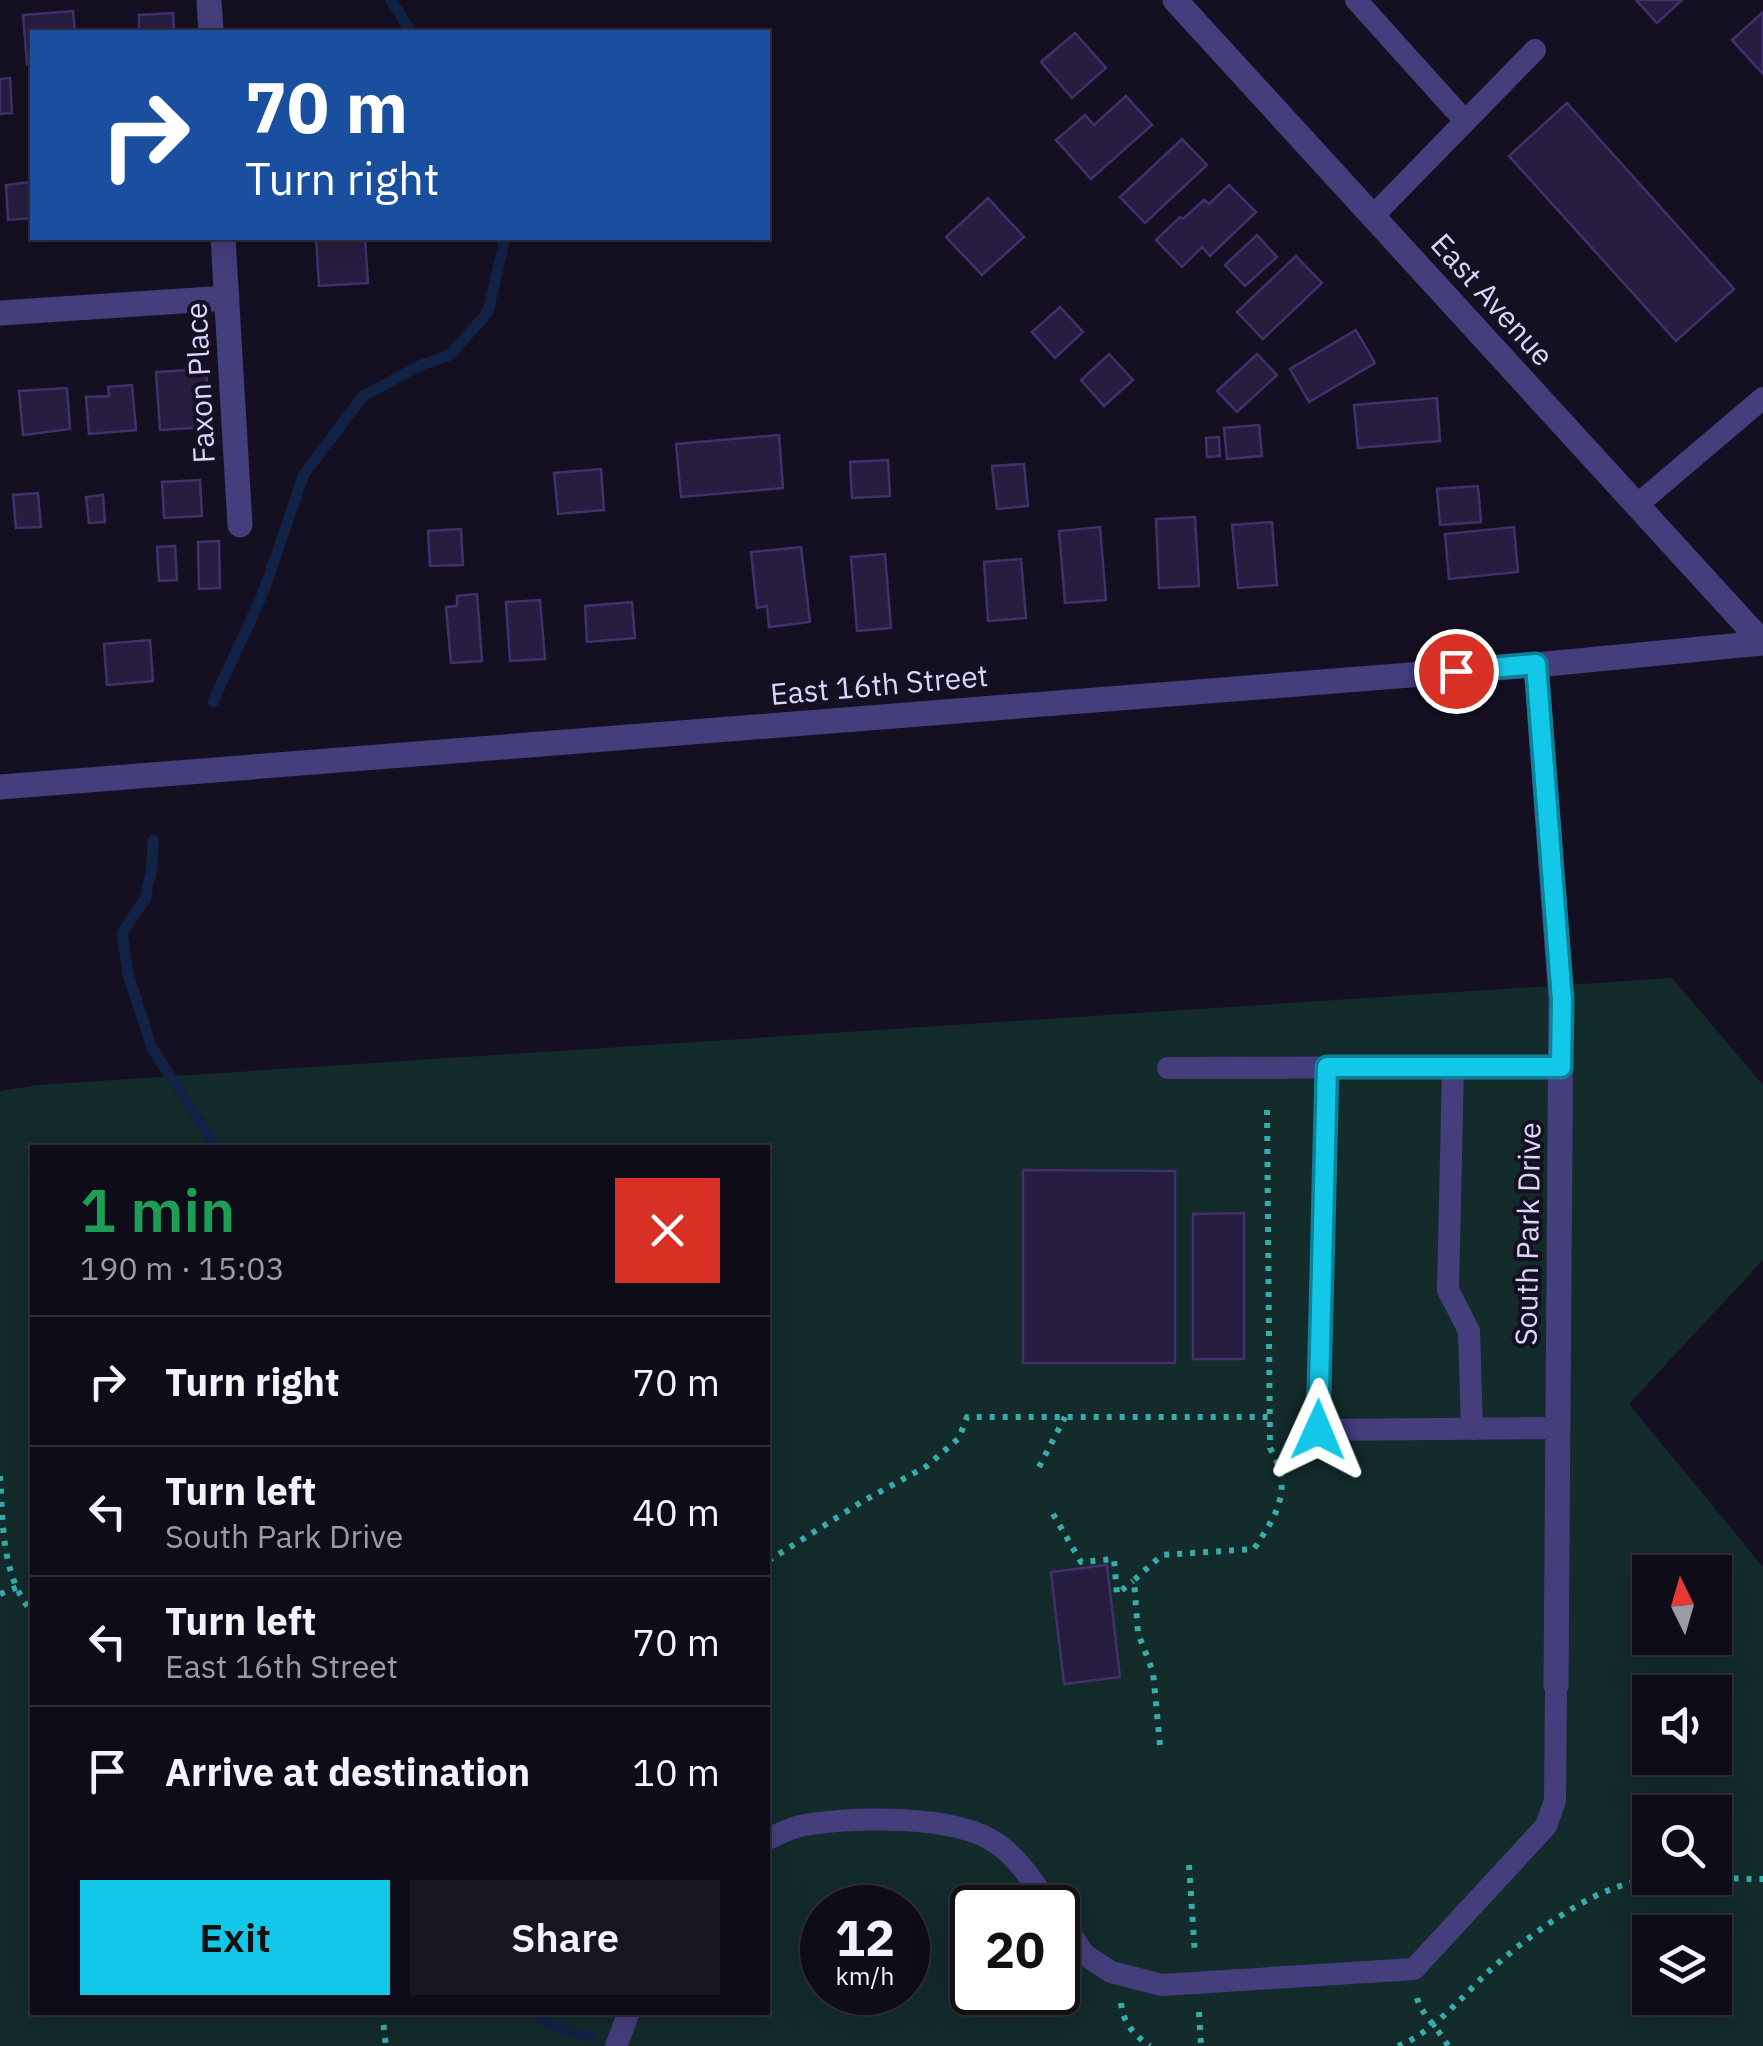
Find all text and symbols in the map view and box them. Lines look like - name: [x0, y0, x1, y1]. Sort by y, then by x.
- text: 70 m: [245, 61, 408, 152]
- icon: right: [80, 70, 210, 200]
- text: Turn right: [245, 149, 440, 207]
- street label: East Avenue: [1423, 224, 1563, 374]
- street label: Faxon Place: [175, 302, 223, 464]
- pin: [1414, 629, 1499, 714]
- icon: arrive: [1429, 644, 1484, 699]
- street label: East 16th Street: [768, 655, 990, 713]
- street label: South Park Drive: [1506, 1122, 1548, 1346]
- text: 1 min: [80, 1170, 235, 1249]
- button: close: [615, 1178, 720, 1283]
- text: 190 m · 15:03: [80, 1247, 285, 1289]
- icon: right: [80, 1354, 135, 1409]
- text: Turn right: [165, 1357, 340, 1406]
- text: 70 m: [632, 1357, 720, 1406]
- position arrow: [1266, 1378, 1370, 1482]
- text: Turn left: [165, 1466, 316, 1515]
- icon: left: [80, 1484, 135, 1539]
- text: 40 m: [632, 1487, 720, 1536]
- text: South Park Drive: [165, 1515, 403, 1557]
- north arrow: [1632, 1555, 1732, 1655]
- map controls: [1632, 1555, 1732, 2015]
- text: Turn left: [165, 1596, 316, 1645]
- icon: left: [80, 1614, 135, 1669]
- text: 70 m: [632, 1617, 720, 1666]
- text: East 16th Street: [165, 1645, 398, 1687]
- button: sound: [1632, 1675, 1732, 1775]
- icon: arrive: [80, 1744, 135, 1799]
- text: Arrive at destination: [165, 1747, 530, 1796]
- text: 10 m: [632, 1747, 720, 1796]
- button: search: [1632, 1795, 1732, 1895]
- button: Exit: [80, 1880, 390, 1995]
- button: Share: [410, 1880, 720, 1995]
- speed limit sign: 20: [950, 1885, 1080, 2015]
- text: 12: [835, 1905, 895, 1970]
- button: layers: [1632, 1915, 1732, 2015]
- text: km/h: [836, 1959, 894, 1992]

